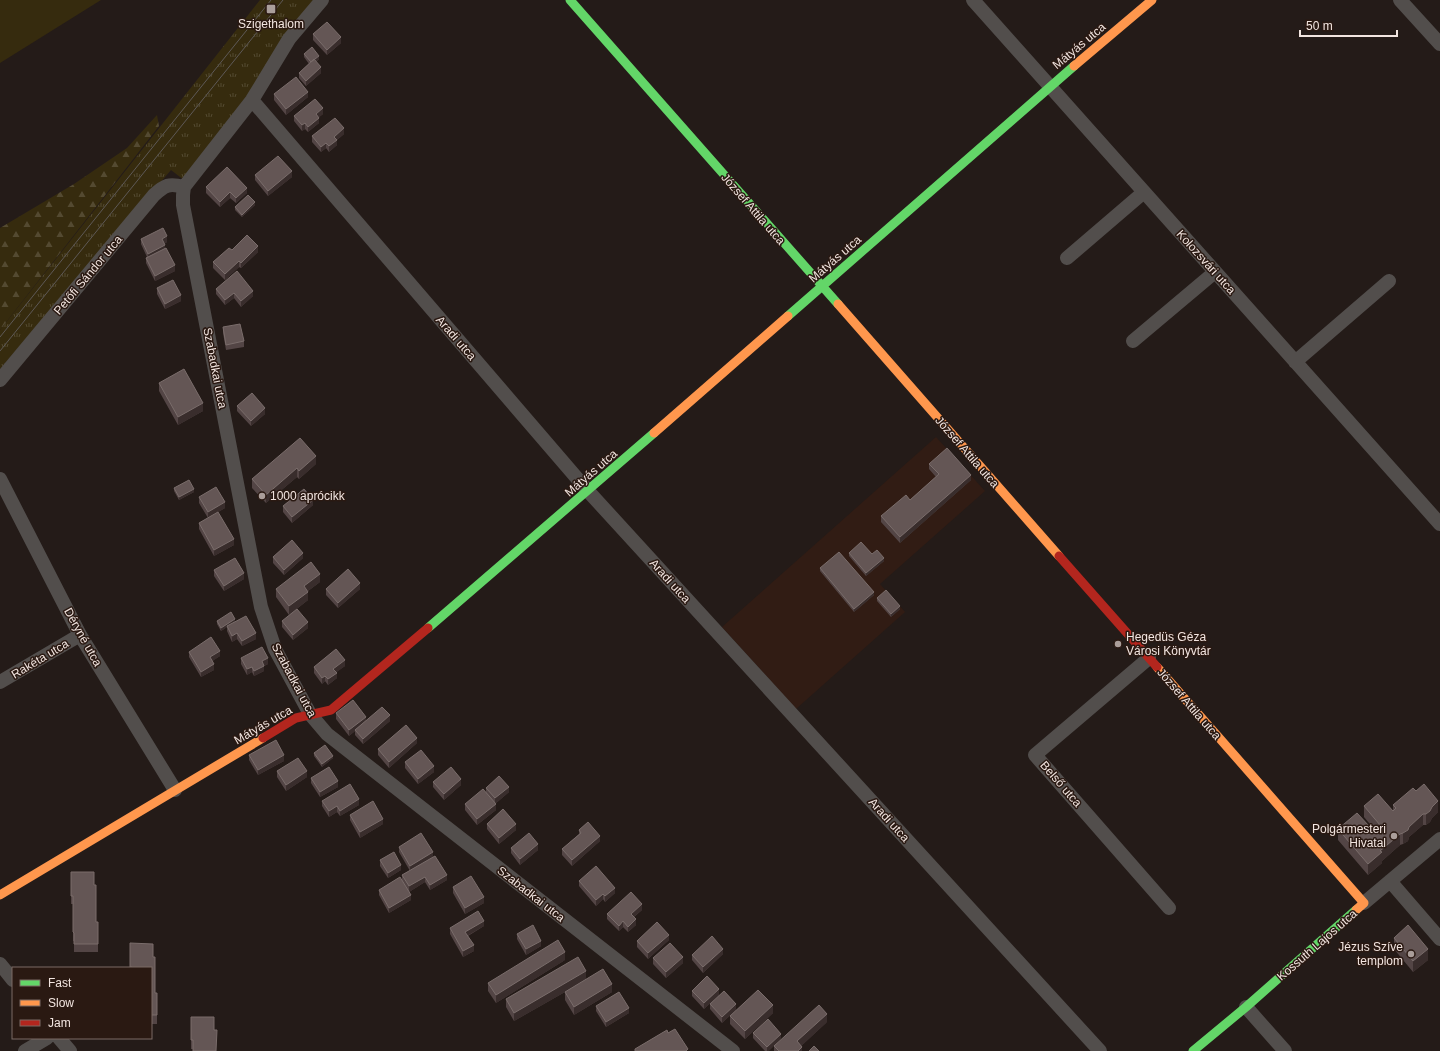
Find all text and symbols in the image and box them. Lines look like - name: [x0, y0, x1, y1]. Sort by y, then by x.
- marker: Szigethalom: [265, 3, 277, 15]
- scale bar: [1300, 12, 1397, 38]
- place label: Szigethalom: [238, 17, 304, 31]
- text: 50 m: [1306, 19, 1333, 33]
- street label: Mátyás utca: [1050, 20, 1109, 72]
- street label: József Attila utca: [718, 170, 788, 248]
- street label: Kolozsvári utca: [1174, 227, 1239, 297]
- street label: Petőfi Sándor utca: [51, 232, 125, 317]
- street label: Mátyás utca: [806, 232, 864, 286]
- street label: Aradi utca: [433, 313, 479, 363]
- street label: Szabadkai utca: [200, 326, 230, 410]
- street label: József Attila utca: [932, 413, 1002, 491]
- street label: Mátyás utca: [562, 446, 620, 500]
- place label: 1000 aprócikk: [270, 489, 346, 503]
- marker: 1000 aprócikk: [257, 491, 267, 501]
- street label: Aradi utca: [647, 556, 693, 606]
- street label: Déryné utca: [61, 605, 105, 669]
- place label: Hegedüs Géza Városi Könyvtár: [1126, 630, 1211, 658]
- street label: Rakéta utca: [9, 636, 71, 681]
- marker: Hegedüs Géza Városi Könyvtár: [1113, 639, 1123, 649]
- street label: Szabadkai utca: [269, 640, 320, 720]
- street label: József Attila utca: [1154, 665, 1224, 743]
- street label: Mátyás utca: [231, 703, 295, 747]
- street label: Belső utca: [1037, 758, 1085, 810]
- street label: Aradi utca: [866, 795, 912, 845]
- place label: Polgármesteri Hivatal: [1312, 822, 1386, 850]
- marker: Polgármesteri Hivatal: [1389, 831, 1399, 841]
- street label: Szabadkai utca: [494, 863, 568, 925]
- street label: Kossuth Lajos utca: [1274, 906, 1360, 984]
- place label: Jézus Szíve templom: [1338, 940, 1403, 968]
- marker: Jézus Szíve templom: [1406, 949, 1416, 959]
- legend: [12, 967, 152, 1039]
- text: Fast: [48, 976, 72, 990]
- text: Slow: [48, 996, 74, 1010]
- text: Jam: [48, 1016, 71, 1030]

